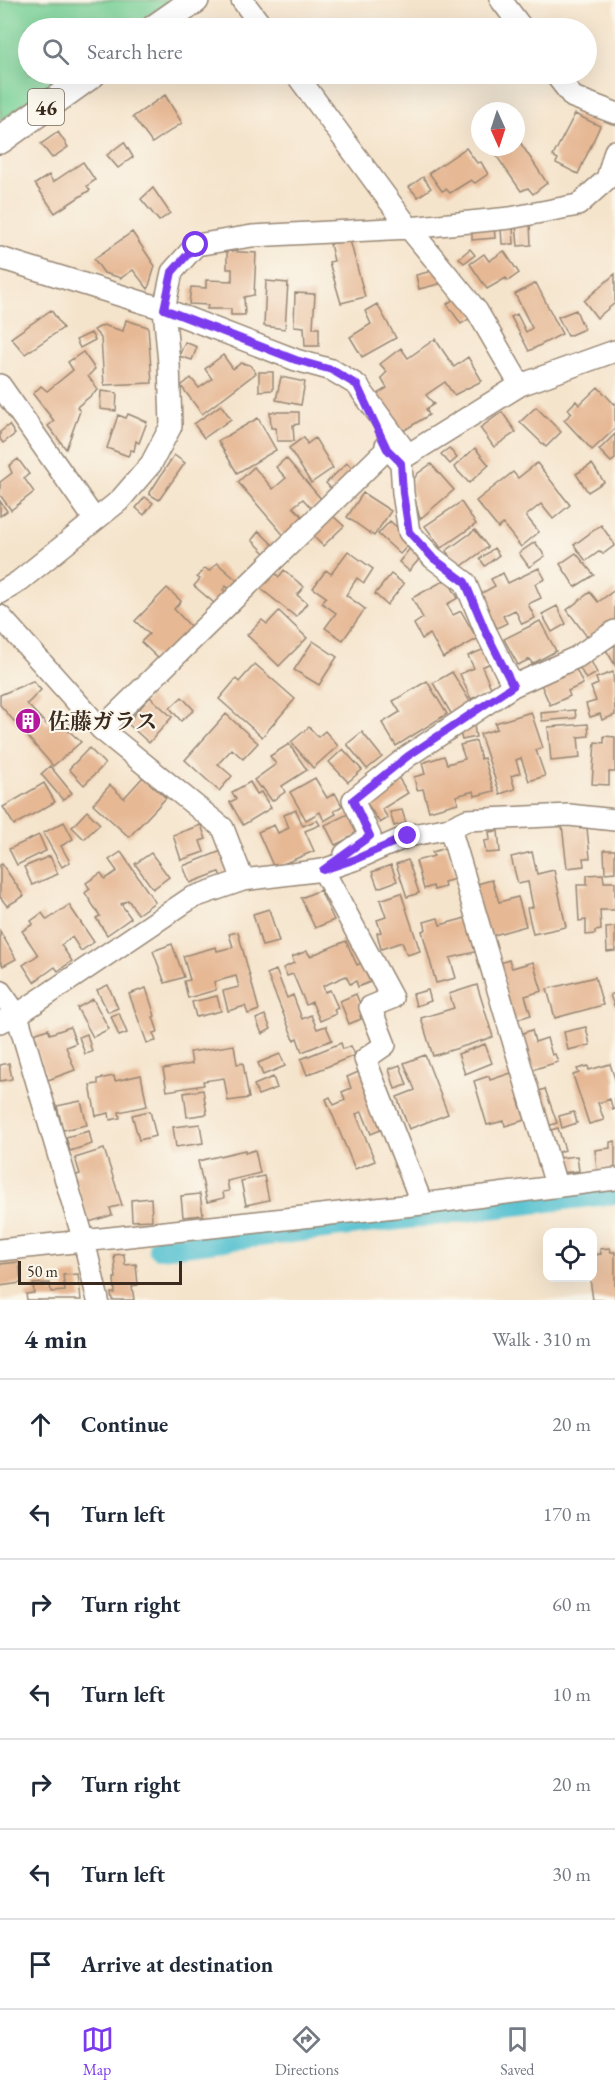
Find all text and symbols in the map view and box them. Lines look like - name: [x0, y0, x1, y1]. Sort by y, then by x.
- search box: [18, 18, 597, 84]
- icon: search: [39, 35, 72, 68]
- text: Search here: [87, 37, 182, 66]
- road number: 46: [28, 89, 64, 125]
- north arrow: [471, 102, 525, 156]
- route start: [182, 231, 208, 257]
- building icon: 佐藤ガラス: [13, 706, 43, 736]
- place label: 佐藤ガラス: [48, 707, 157, 736]
- route end: [394, 822, 420, 848]
- map controls: [543, 1228, 597, 1282]
- button: locate: [543, 1228, 597, 1282]
- scale bar: [18, 1258, 182, 1286]
- text: 50 m: [27, 1261, 58, 1282]
- text: 4 min: [24, 1322, 87, 1356]
- text: Walk · 310 m: [492, 1326, 591, 1352]
- icon: ahead: [24, 1408, 57, 1441]
- text: Continue: [81, 1410, 168, 1439]
- text: 20 m: [552, 1411, 591, 1437]
- icon: left: [24, 1498, 57, 1531]
- text: Turn left: [81, 1500, 165, 1529]
- text: 170 m: [543, 1501, 591, 1527]
- icon: right: [24, 1588, 57, 1621]
- text: Turn right: [81, 1590, 180, 1619]
- text: 60 m: [552, 1591, 591, 1617]
- icon: left: [24, 1678, 57, 1711]
- text: Turn left: [81, 1680, 165, 1709]
- text: 10 m: [552, 1681, 591, 1707]
- icon: right: [24, 1768, 57, 1801]
- text: Turn right: [81, 1770, 180, 1799]
- text: 20 m: [552, 1771, 591, 1797]
- icon: left: [24, 1858, 57, 1891]
- text: Turn left: [81, 1860, 165, 1889]
- text: 30 m: [552, 1861, 591, 1887]
- icon: arrive: [24, 1948, 57, 1981]
- text: Arrive at destination: [81, 1950, 273, 1979]
- tab: Map: [81, 2023, 114, 2080]
- tab: Directions: [275, 2023, 339, 2080]
- tab: Saved: [500, 2023, 534, 2080]

